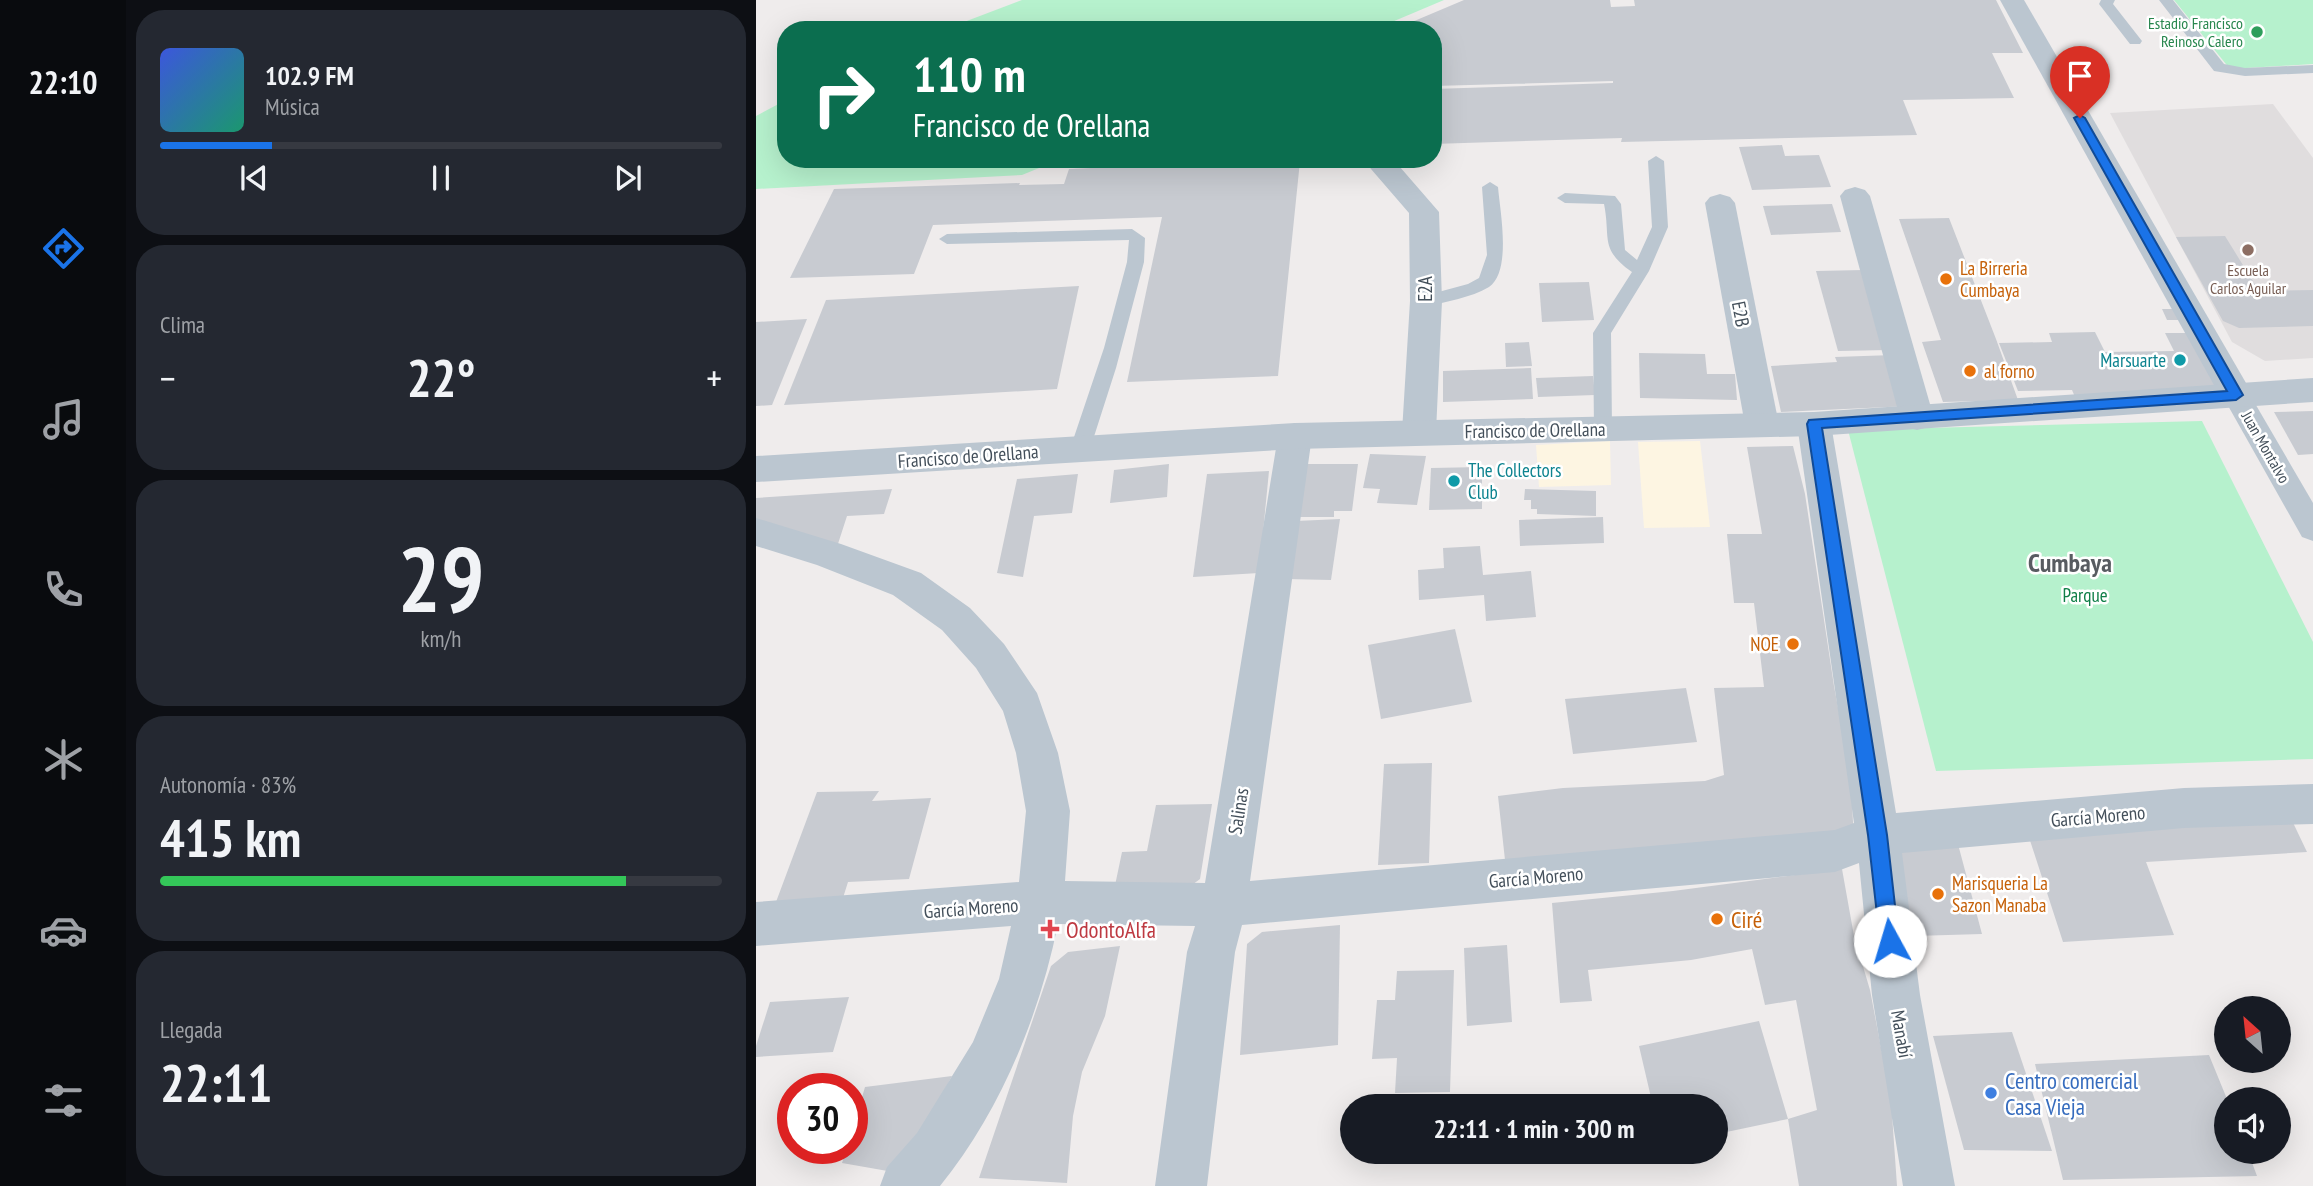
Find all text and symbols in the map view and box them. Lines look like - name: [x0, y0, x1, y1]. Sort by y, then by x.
- place label: Estadio Francisco Reinoso Calero: [2148, 13, 2243, 51]
- marker: Estadio Francisco Reinoso Calero: [2249, 24, 2265, 40]
- text: 110 m: [913, 42, 1026, 106]
- pin: [2050, 46, 2110, 118]
- icon: right: [798, 49, 889, 140]
- icon: arrive: [2061, 57, 2099, 95]
- text: 102.9 FM: [265, 59, 354, 92]
- text: 22:10: [28, 61, 98, 103]
- text: Música: [265, 92, 320, 121]
- text: Francisco de Orellana: [913, 104, 1150, 146]
- icon: previous: [235, 159, 273, 197]
- icon: pause: [422, 159, 460, 197]
- icon: next: [609, 159, 647, 197]
- icon: directions: [39, 224, 88, 273]
- marker: Escuela Carlos Aguilar: [2240, 242, 2256, 258]
- place label: La Birreria Cumbaya: [1960, 256, 2028, 302]
- place label: Escuela Carlos Aguilar: [2210, 260, 2287, 298]
- marker: La Birreria Cumbaya: [1938, 271, 1954, 287]
- street label: E2A: [1413, 276, 1437, 302]
- street label: E2B: [1727, 299, 1755, 329]
- text: Clima: [160, 310, 205, 339]
- text: 22°: [407, 344, 475, 411]
- place label: Marsuarte: [2100, 348, 2166, 372]
- marker: Marsuarte: [2172, 352, 2188, 368]
- text: −: [160, 353, 176, 402]
- text: +: [706, 353, 722, 402]
- place label: al forno: [1984, 359, 2035, 383]
- marker: al forno: [1962, 363, 1978, 379]
- icon: music: [39, 395, 88, 444]
- street label: Juan Montalvo: [2237, 407, 2295, 486]
- street label: Francisco de Orellana: [1464, 417, 1606, 443]
- street label: Francisco de Orellana: [897, 439, 1039, 473]
- place label: The Collectors Club: [1468, 458, 1561, 504]
- marker: The Collectors Club: [1446, 473, 1462, 489]
- text: 29: [398, 519, 485, 637]
- district label: Cumbaya: [2028, 546, 2112, 579]
- icon: phone: [39, 565, 88, 614]
- park label: Parque: [2062, 583, 2108, 607]
- text: km/h: [421, 624, 461, 653]
- place label: NOE: [1750, 632, 1779, 656]
- marker: NOE: [1785, 636, 1801, 652]
- icon: climate: [39, 735, 88, 784]
- text: Autonomía · 83%: [160, 770, 296, 799]
- street label: Salinas: [1222, 786, 1254, 836]
- street label: García Moreno: [2050, 800, 2146, 832]
- text: 415 km: [160, 804, 301, 871]
- street label: García Moreno: [1488, 861, 1584, 893]
- place label: Marisqueria La Sazon Manaba: [1952, 871, 2048, 917]
- marker: Marisqueria La Sazon Manaba: [1930, 886, 1946, 902]
- street label: García Moreno: [923, 893, 1019, 923]
- position arrow: [1853, 904, 1927, 978]
- place label: Ciré: [1731, 905, 1762, 934]
- icon: car: [39, 906, 88, 955]
- marker: Ciré: [1709, 911, 1725, 927]
- place label: OdontoAlfa: [1066, 915, 1156, 944]
- marker: OdontoAlfa: [1040, 919, 1060, 939]
- north arrow: [2214, 996, 2291, 1073]
- map controls: [2214, 996, 2291, 1164]
- street label: Manabí: [1886, 1008, 1918, 1060]
- text: Llegada: [160, 1015, 223, 1044]
- text: 22:11: [160, 1049, 272, 1116]
- place label: Centro comercial Casa Vieja: [2005, 1066, 2139, 1121]
- speed limit sign: 30: [777, 1073, 868, 1164]
- icon: filters: [39, 1076, 88, 1125]
- marker: Centro comercial Casa Vieja: [1983, 1085, 1999, 1101]
- button: sound: [2214, 1087, 2291, 1164]
- text: 22:11 · 1 min · 300 m: [1434, 1112, 1634, 1145]

